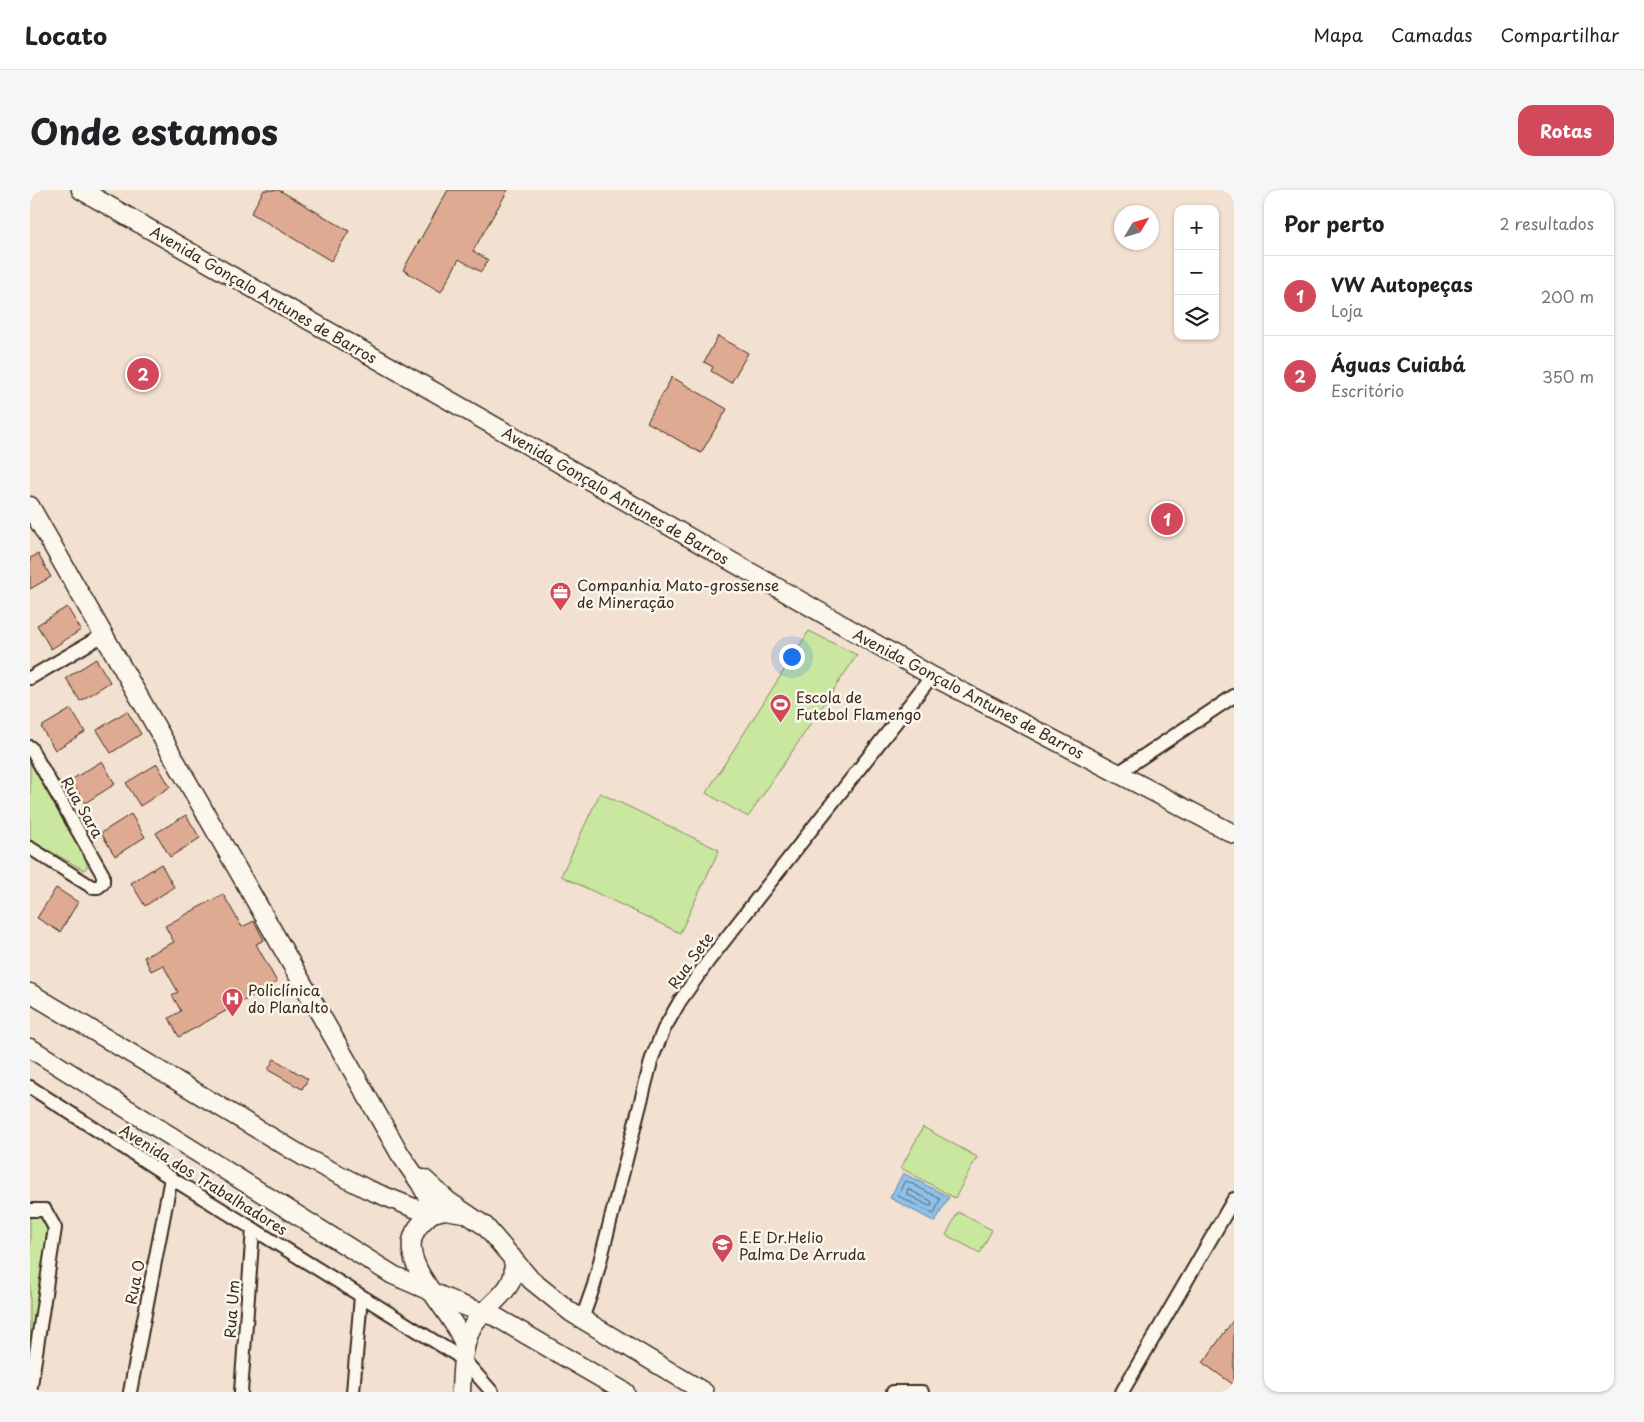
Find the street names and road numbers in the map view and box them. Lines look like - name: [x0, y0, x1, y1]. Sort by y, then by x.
- street label: Avenida Gonçalo Antunes de Barros: [146, 219, 382, 369]
- street label: Avenida Gonçalo Antunes de Barros: [498, 420, 734, 570]
- street label: Avenida Gonçalo Antunes de Barros: [850, 622, 1089, 764]
- street label: Rua Sara: [56, 772, 110, 842]
- street label: Rua Sete: [662, 927, 718, 993]
- street label: Avenida dos Trabalhadores: [116, 1118, 293, 1240]
- street label: Rua O: [118, 1258, 150, 1306]
- street label: Rua Um: [217, 1279, 245, 1339]

